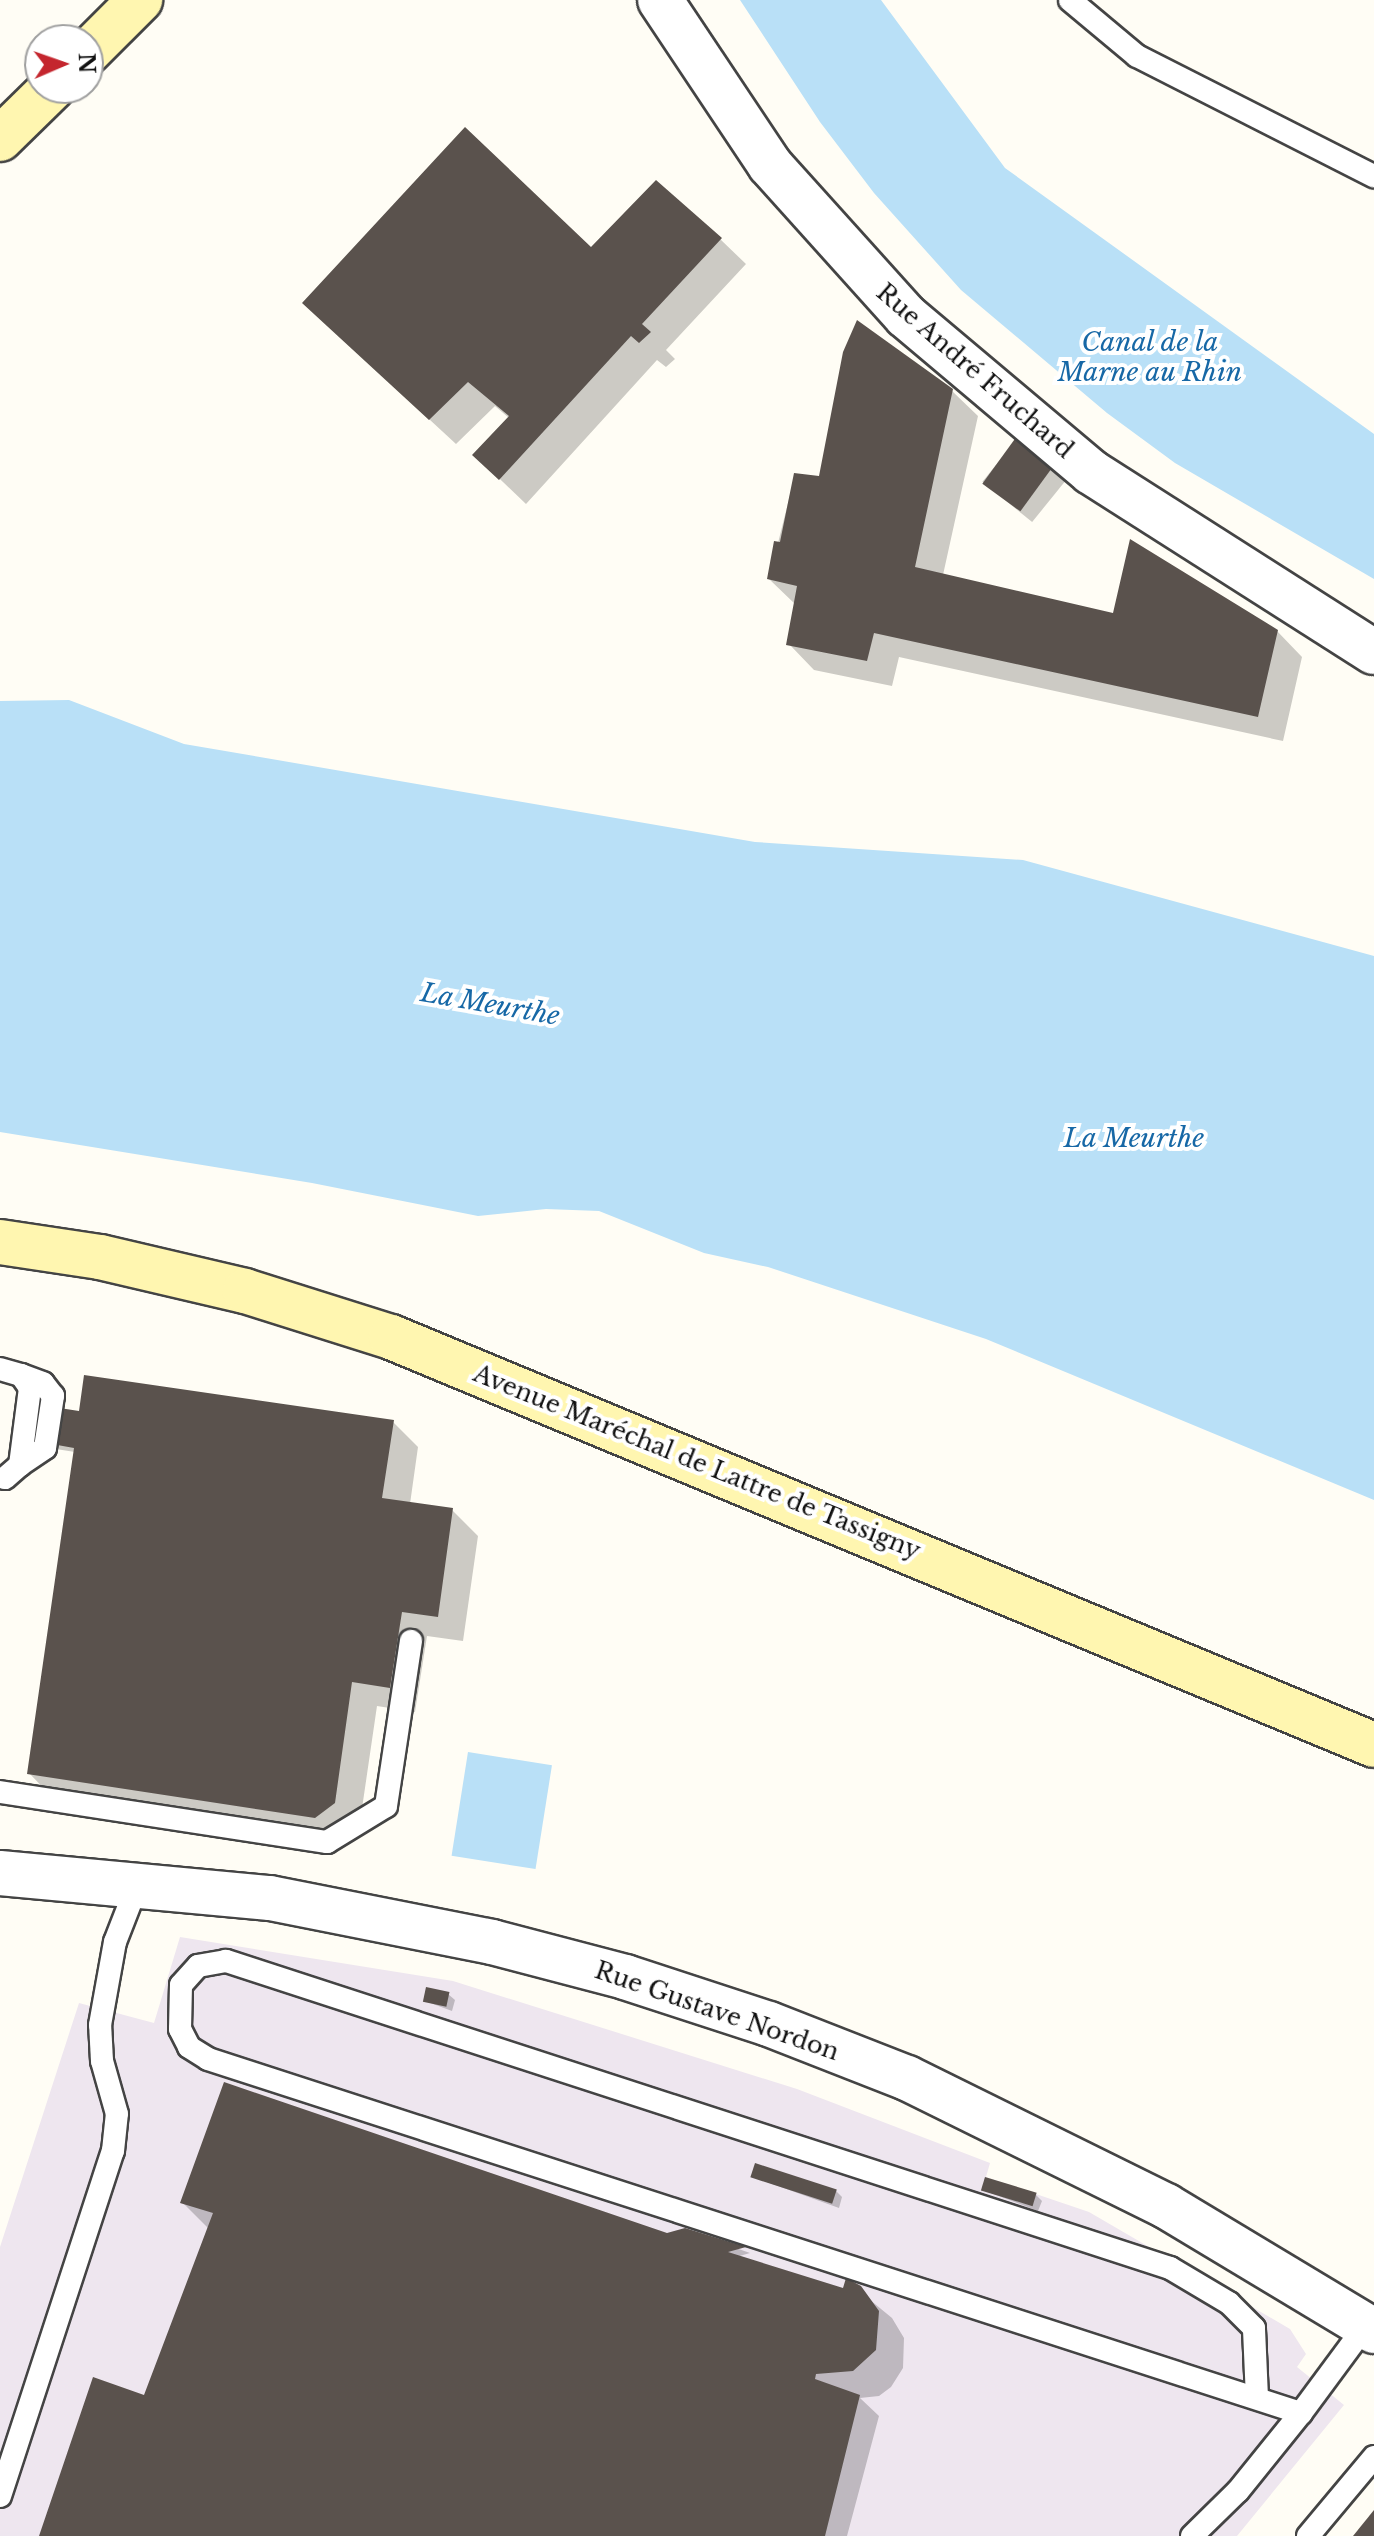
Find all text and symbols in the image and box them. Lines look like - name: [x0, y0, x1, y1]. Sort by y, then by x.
- north arrow: [24, 24, 104, 104]
- text: N: [73, 52, 100, 74]
- street label: Rue André Fruchard: [870, 277, 1080, 465]
- water label: Canal de la Marne au Rhin: [1057, 327, 1243, 388]
- water label: La Meurthe: [418, 977, 562, 1033]
- water label: La Meurthe: [1063, 1123, 1205, 1155]
- street label: Avenue Maréchal de Lattre de Tassigny: [469, 1359, 925, 1565]
- street label: Rue Gustave Nordon: [591, 1956, 843, 2066]

